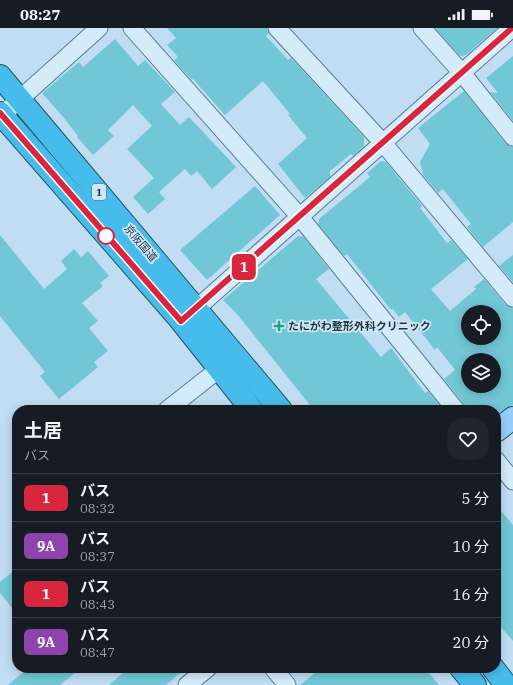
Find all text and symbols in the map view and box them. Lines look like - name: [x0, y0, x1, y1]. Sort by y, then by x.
- text: 08:27: [20, 5, 61, 24]
- road number: 1: [92, 184, 106, 200]
- street label: 京阪国道: [121, 222, 161, 264]
- unlabelled marker: [97, 227, 115, 245]
- line badge: 1: [231, 254, 257, 280]
- text: 1: [240, 258, 248, 276]
- map controls: [461, 305, 501, 393]
- button: locate: [461, 305, 501, 345]
- place label: たにがわ整形外科クリニック: [288, 319, 431, 333]
- marker: たにがわ整形外科クリニック: [273, 320, 285, 332]
- button: layers: [461, 353, 501, 393]
- text: 土居: [24, 418, 62, 442]
- button: heart: [447, 418, 489, 460]
- text: バス: [24, 447, 50, 464]
- text: バス: [80, 481, 110, 500]
- text: 1: [42, 489, 50, 507]
- text: 5 分: [462, 489, 489, 508]
- text: 08:32: [80, 500, 115, 517]
- text: バス: [80, 529, 110, 548]
- text: 9A: [37, 537, 55, 555]
- text: 10 分: [453, 537, 489, 556]
- text: 08:37: [80, 548, 115, 565]
- text: バス: [80, 577, 110, 596]
- text: 1: [42, 585, 50, 603]
- text: 16 分: [453, 585, 489, 604]
- text: 08:43: [80, 596, 115, 613]
- text: バス: [80, 625, 110, 644]
- text: 9A: [37, 633, 55, 651]
- text: 20 分: [453, 633, 489, 652]
- text: 08:47: [80, 644, 115, 661]

